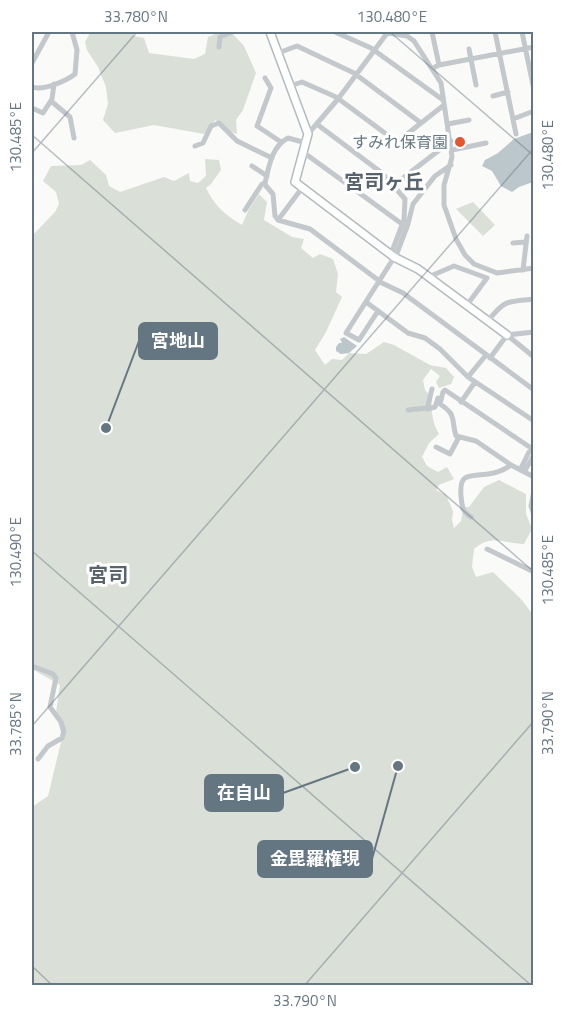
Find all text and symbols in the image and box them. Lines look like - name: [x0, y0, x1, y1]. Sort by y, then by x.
- text: 33.780°N: [104, 5, 168, 28]
- text: 130.480°E: [357, 5, 427, 28]
- text: 130.485°E: [4, 102, 27, 172]
- text: 130.480°E: [536, 120, 559, 190]
- place label: すみれ保育園: [352, 130, 448, 154]
- marker: すみれ保育園: [453, 135, 467, 149]
- district label: 宮司ヶ丘: [344, 166, 424, 197]
- callout: 宮地山: [139, 323, 217, 359]
- text: 宮地山: [151, 327, 205, 354]
- text: 130.490°E: [4, 517, 27, 587]
- text: 130.485°E: [536, 535, 559, 605]
- district label: 宮司: [88, 559, 128, 590]
- text: 33.790°N: [536, 691, 559, 755]
- text: 33.785°N: [4, 692, 27, 756]
- callout: 在自山: [205, 775, 283, 811]
- text: 在自山: [217, 779, 271, 806]
- callout: 金毘羅権現: [258, 841, 372, 877]
- text: 金毘羅権現: [270, 845, 360, 872]
- text: 33.790°N: [273, 989, 337, 1012]

